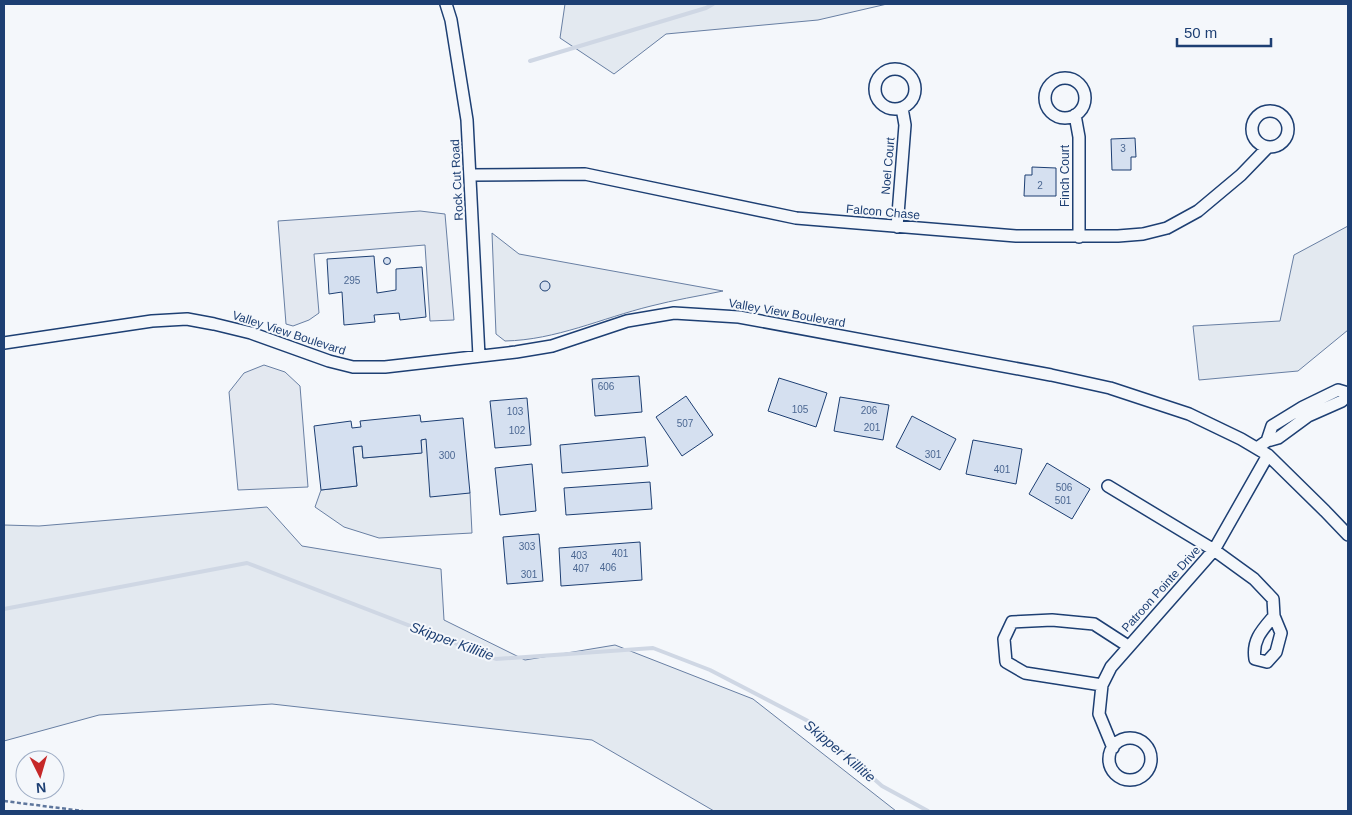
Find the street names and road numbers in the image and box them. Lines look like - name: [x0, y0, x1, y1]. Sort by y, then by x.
- street label: Noel Court: [879, 136, 898, 195]
- street label: Rock Cut Road: [448, 139, 466, 221]
- street label: Finch Court: [1058, 144, 1072, 207]
- street label: Falcon Chase: [846, 202, 921, 222]
- street label: Valley View Boulevard: [728, 296, 846, 330]
- street label: Valley View Boulevard: [231, 308, 347, 358]
- street label: Patroon Pointe Drive: [1119, 543, 1203, 635]

